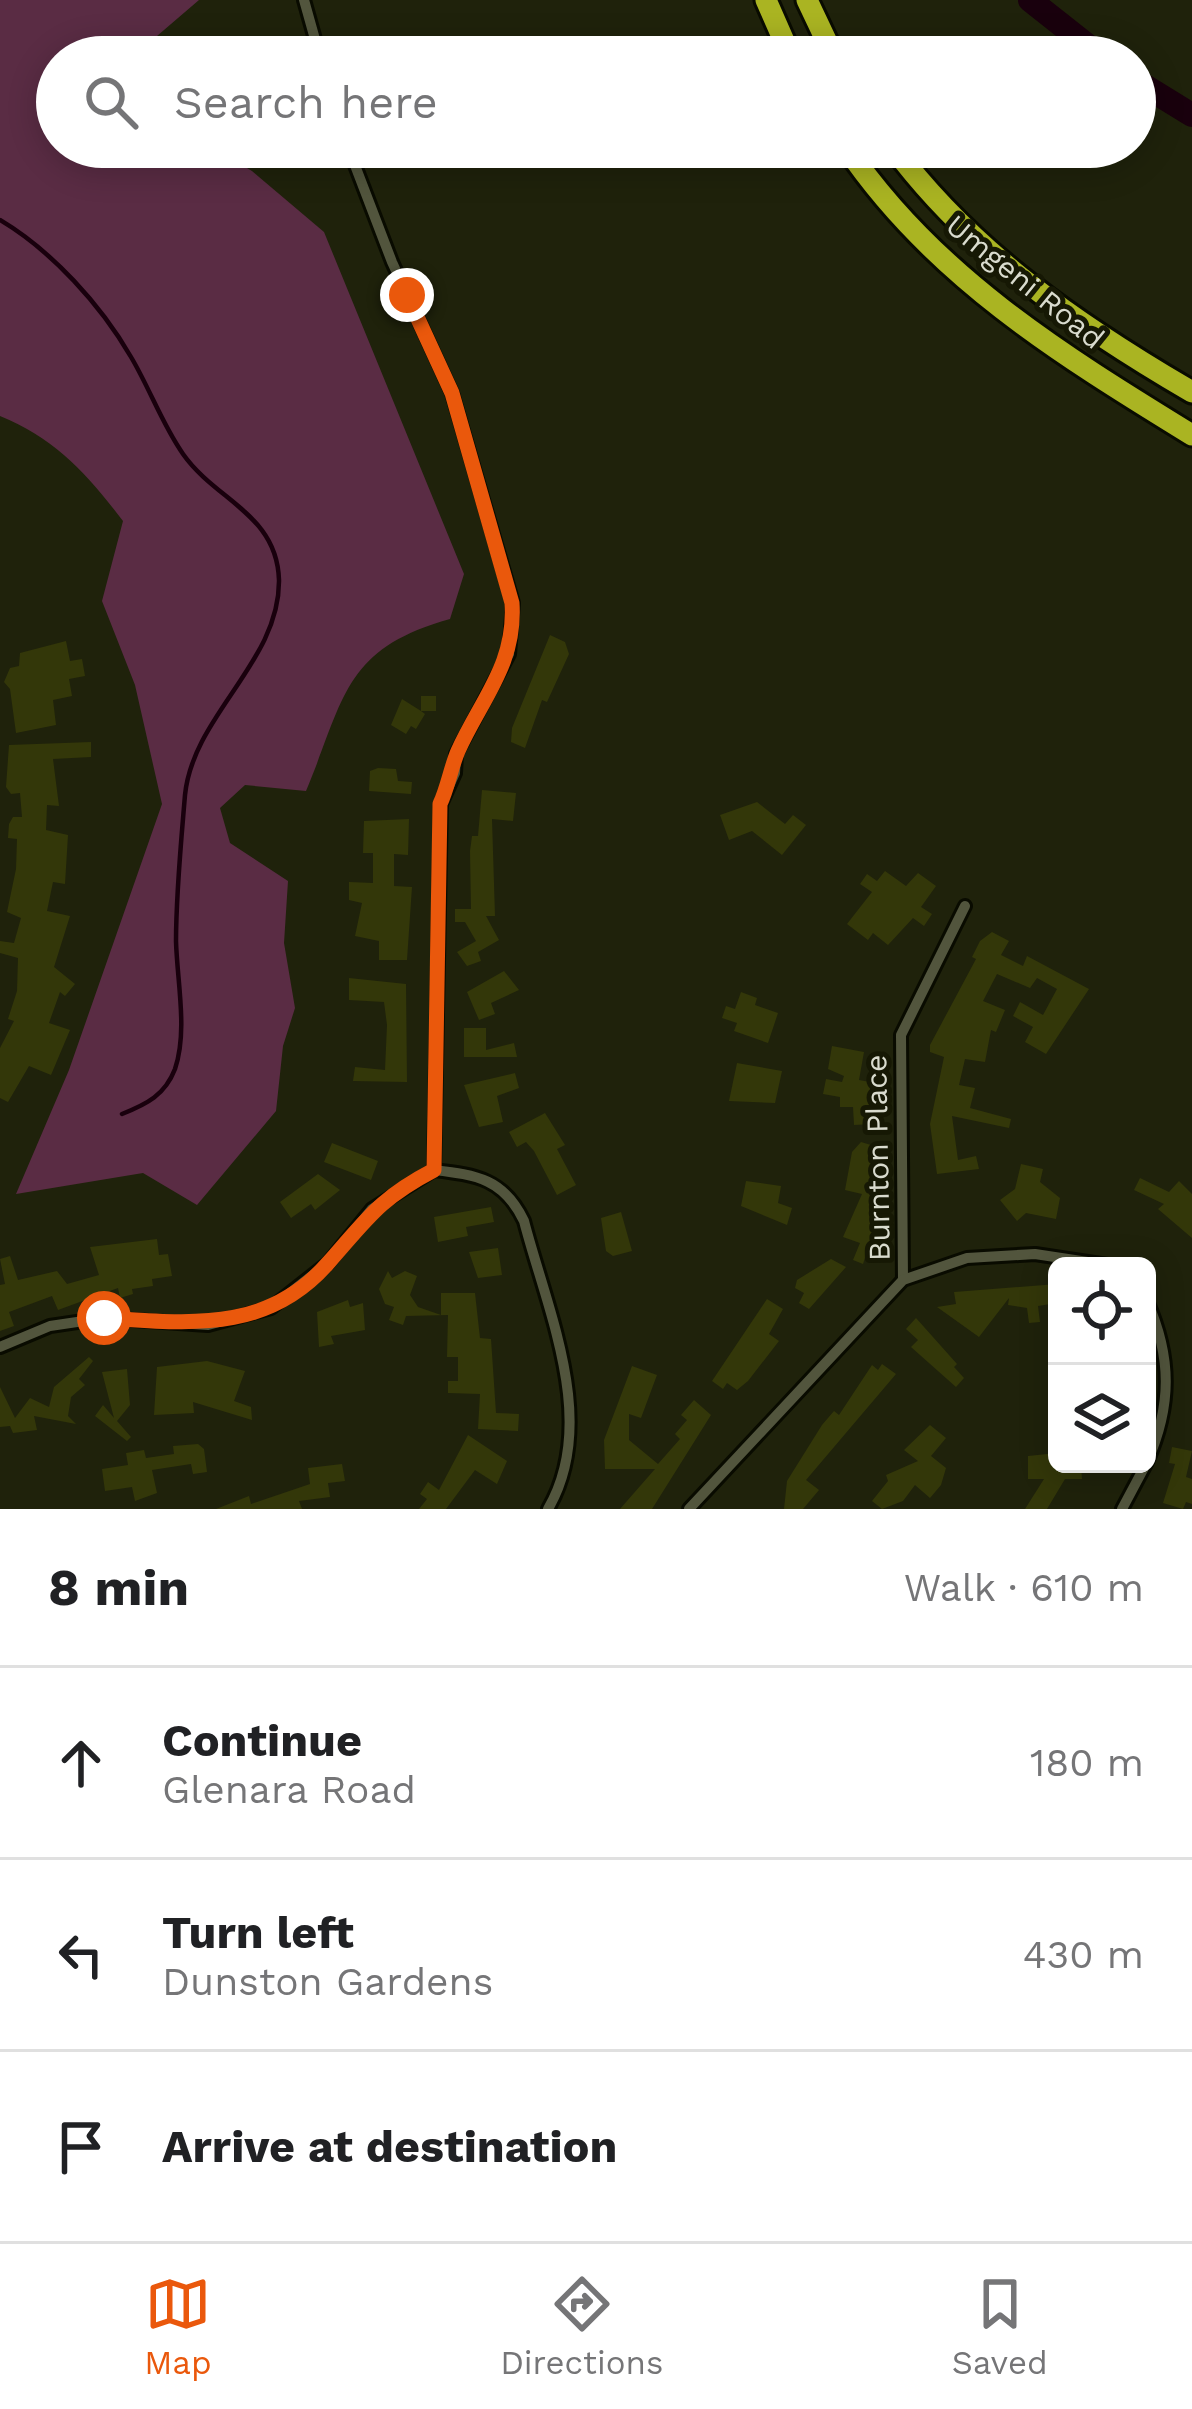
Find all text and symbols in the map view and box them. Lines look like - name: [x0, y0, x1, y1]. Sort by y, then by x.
- search box: [36, 36, 1156, 168]
- icon: search: [78, 69, 144, 135]
- text: Search here: [174, 76, 438, 129]
- street label: Umgeni Road: [939, 207, 1111, 356]
- route end: [380, 268, 434, 322]
- street label: Burnton Place: [858, 1054, 897, 1262]
- map controls: [1048, 1257, 1156, 1473]
- button: locate: [1048, 1257, 1156, 1365]
- route start: [77, 1291, 131, 1345]
- button: layers: [1048, 1365, 1156, 1473]
- text: 8 min: [48, 1558, 189, 1617]
- text: Walk · 610 m: [904, 1565, 1144, 1610]
- text: Continue: [162, 1714, 362, 1767]
- icon: ahead: [48, 1730, 114, 1796]
- text: 180 m: [1030, 1740, 1144, 1785]
- text: Glenara Road: [162, 1767, 416, 1812]
- text: Turn left: [162, 1906, 354, 1959]
- icon: left: [48, 1922, 114, 1988]
- text: 430 m: [1023, 1932, 1144, 1977]
- text: Dunston Gardens: [162, 1959, 493, 2004]
- icon: arrive: [48, 2114, 114, 2180]
- text: Arrive at destination: [162, 2120, 617, 2173]
- tab: Map: [144, 2271, 212, 2382]
- tab: Directions: [500, 2271, 663, 2382]
- tab: Saved: [952, 2271, 1048, 2382]

